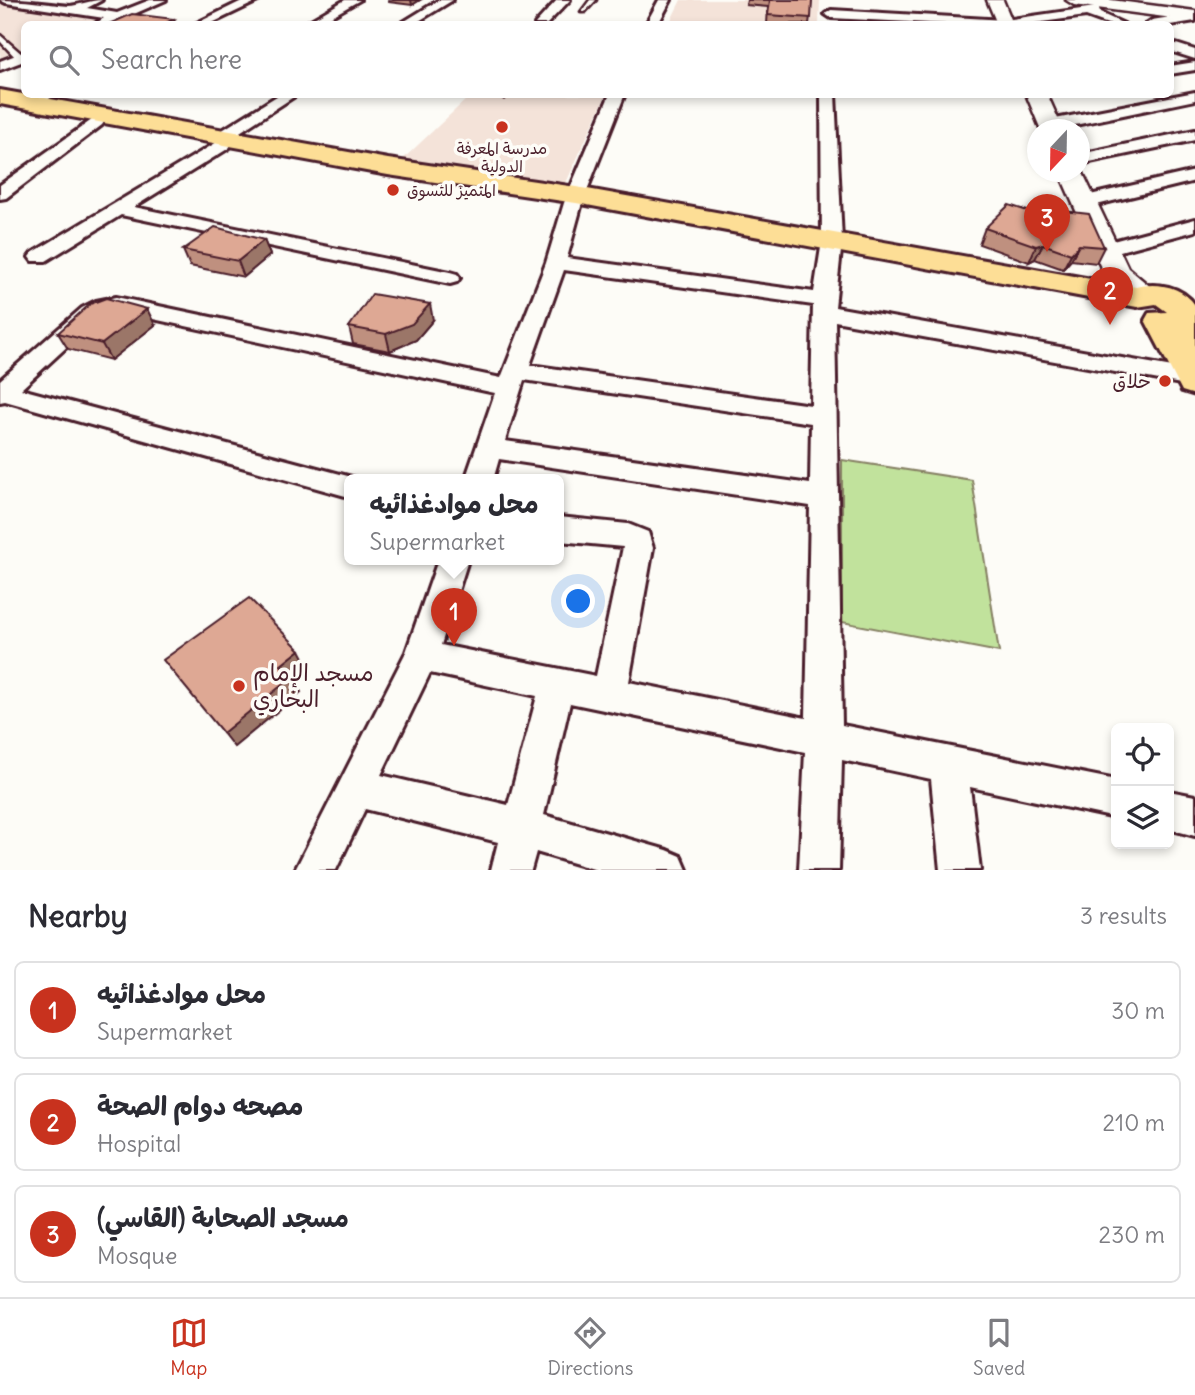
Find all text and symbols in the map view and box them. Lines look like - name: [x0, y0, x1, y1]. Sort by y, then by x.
- search box: [21, 21, 1174, 98]
- icon: search: [45, 41, 83, 79]
- text: Search here: [101, 43, 242, 76]
- marker: مدرسة المعرفة الدولية: [494, 119, 510, 135]
- north arrow: [1027, 119, 1090, 182]
- place label: مدرسة المعرفة الدولية: [457, 138, 547, 176]
- place label: المتميز للتسوق: [407, 180, 496, 201]
- marker: المتميز للتسوق: [385, 182, 401, 198]
- pin: 3: [1024, 194, 1070, 252]
- pin: 2: [1087, 267, 1133, 325]
- place label: حلاق: [1113, 369, 1151, 393]
- marker: حلاق: [1157, 373, 1173, 389]
- popup: [344, 474, 564, 565]
- text: محل موادغذائيه: [369, 487, 539, 520]
- text: Supermarket: [369, 527, 505, 556]
- your location: [561, 584, 595, 618]
- pin: 1: [431, 588, 477, 646]
- place label: مسجد الإمام البخاري: [253, 658, 374, 716]
- marker: مسجد الإمام البخاري: [231, 678, 247, 694]
- map controls: [1111, 723, 1174, 849]
- button: locate: [1111, 723, 1174, 786]
- button: layers: [1111, 786, 1174, 849]
- text: Nearby: [28, 897, 128, 935]
- text: 3 results: [1080, 901, 1167, 930]
- text: محل موادغذائيه: [97, 977, 266, 1010]
- text: 1: [48, 996, 58, 1025]
- text: 30 m: [1111, 996, 1165, 1025]
- text: Supermarket: [97, 1017, 233, 1046]
- text: مصحه دوام الصحة: [97, 1089, 303, 1122]
- text: 2: [47, 1108, 59, 1137]
- text: 210 m: [1102, 1108, 1165, 1137]
- text: Hospital: [97, 1129, 181, 1158]
- text: (مسجد الصحابة (القاسي: [97, 1201, 349, 1234]
- text: 3: [46, 1220, 60, 1249]
- text: 230 m: [1099, 1220, 1165, 1249]
- text: Mosque: [97, 1241, 177, 1270]
- tab: Map: [170, 1314, 208, 1380]
- tab: Directions: [548, 1314, 633, 1380]
- tab: Saved: [973, 1314, 1025, 1380]

